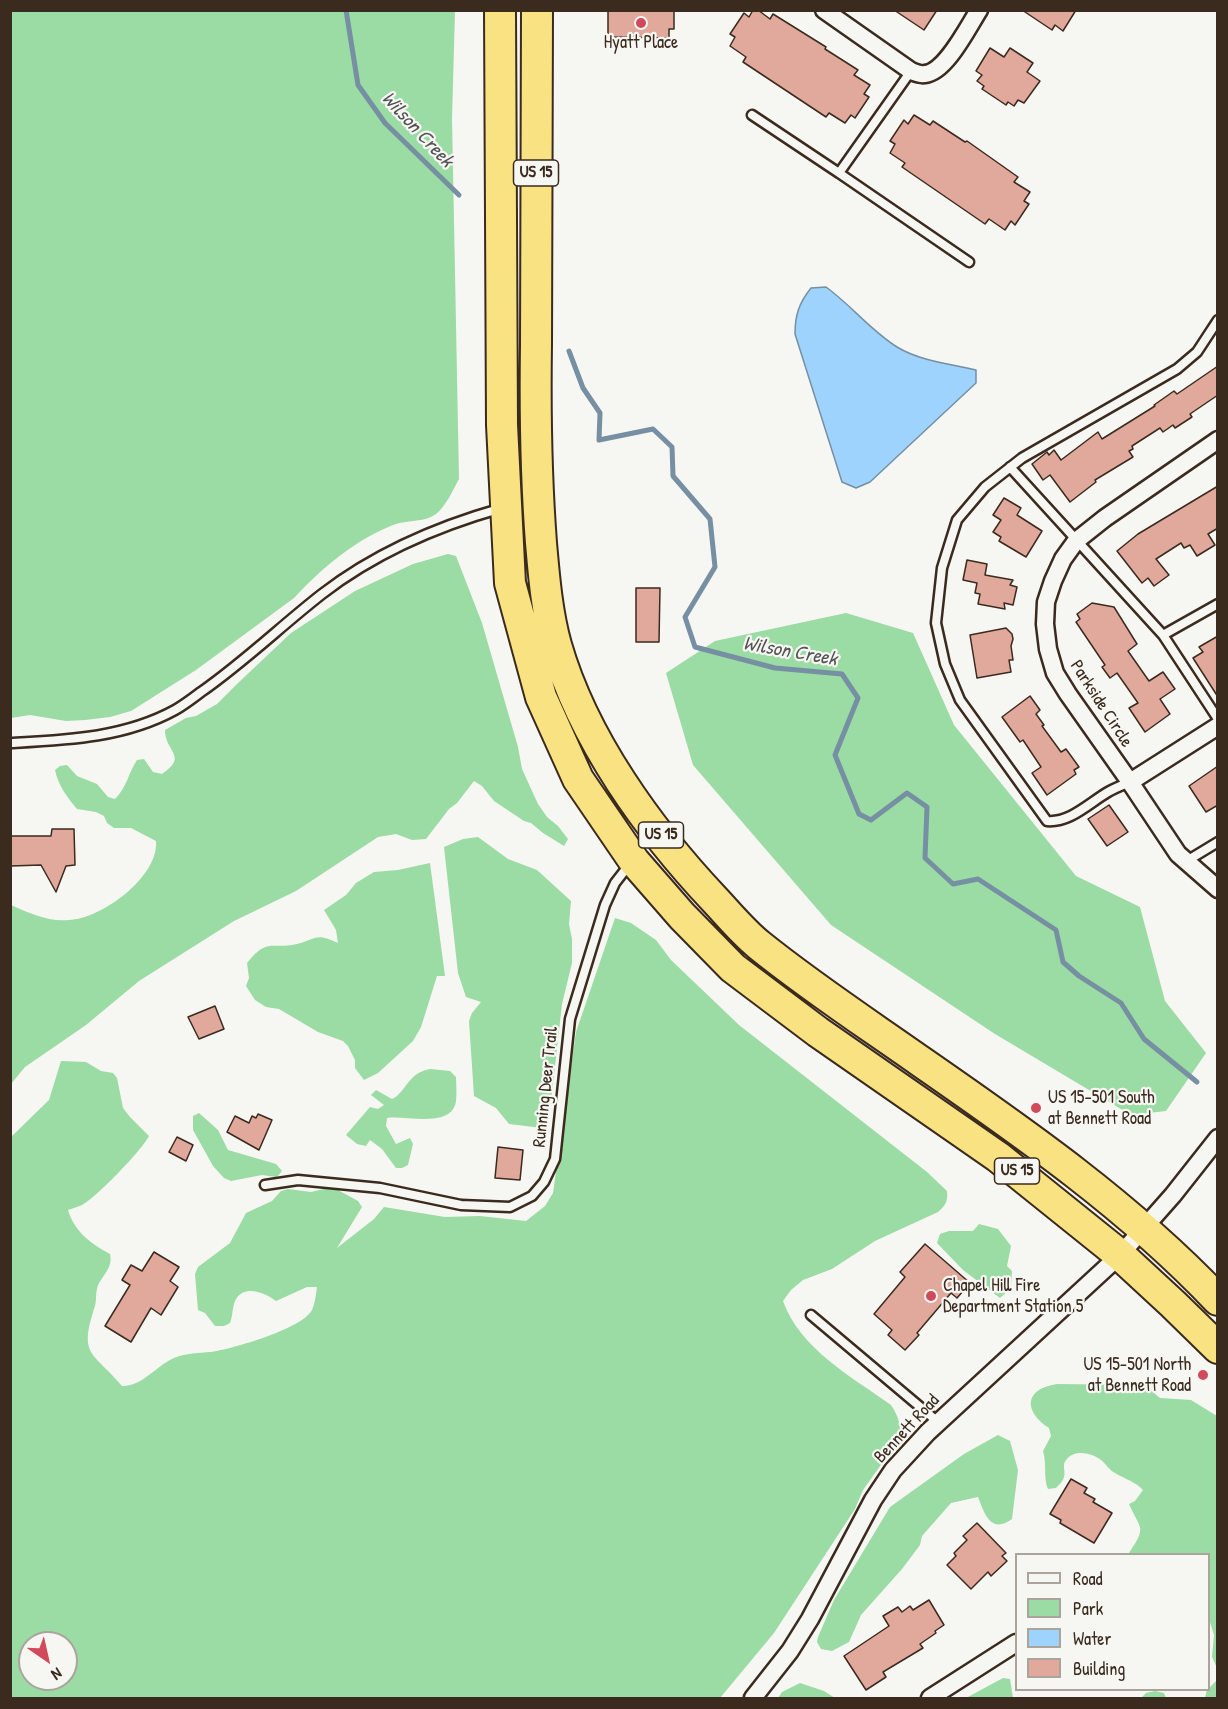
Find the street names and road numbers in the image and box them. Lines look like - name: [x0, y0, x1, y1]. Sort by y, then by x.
- road number: US 15: [514, 160, 558, 186]
- street label: Parkside Circle: [1065, 657, 1137, 751]
- road number: US 15: [638, 822, 684, 848]
- street label: Running Deer Trail: [529, 1026, 563, 1148]
- road number: US 15: [994, 1158, 1040, 1184]
- street label: Bennett Road: [870, 1390, 944, 1468]

